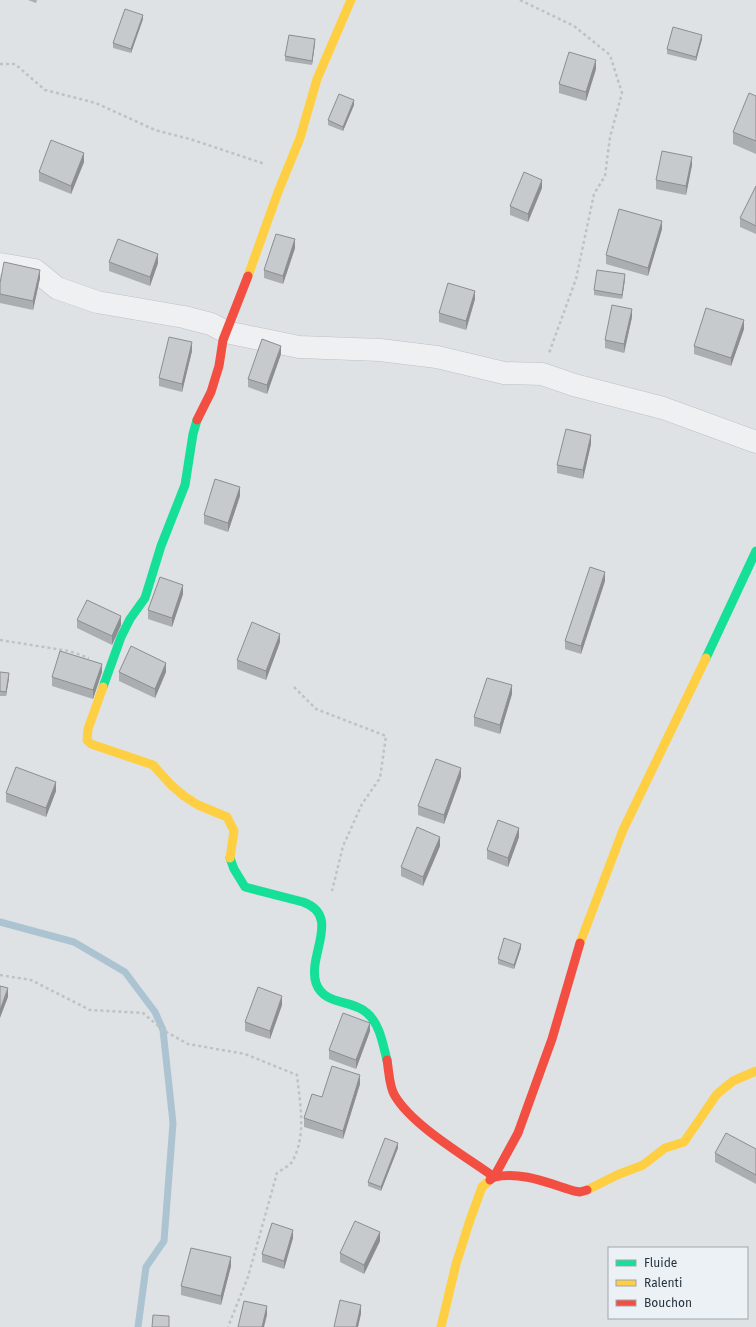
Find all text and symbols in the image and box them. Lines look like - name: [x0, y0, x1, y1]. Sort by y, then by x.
- legend: [608, 1247, 748, 1319]
- text: Fluide: [644, 1256, 677, 1270]
- text: Ralenti: [644, 1276, 682, 1290]
- text: Bouchon: [644, 1296, 692, 1310]

